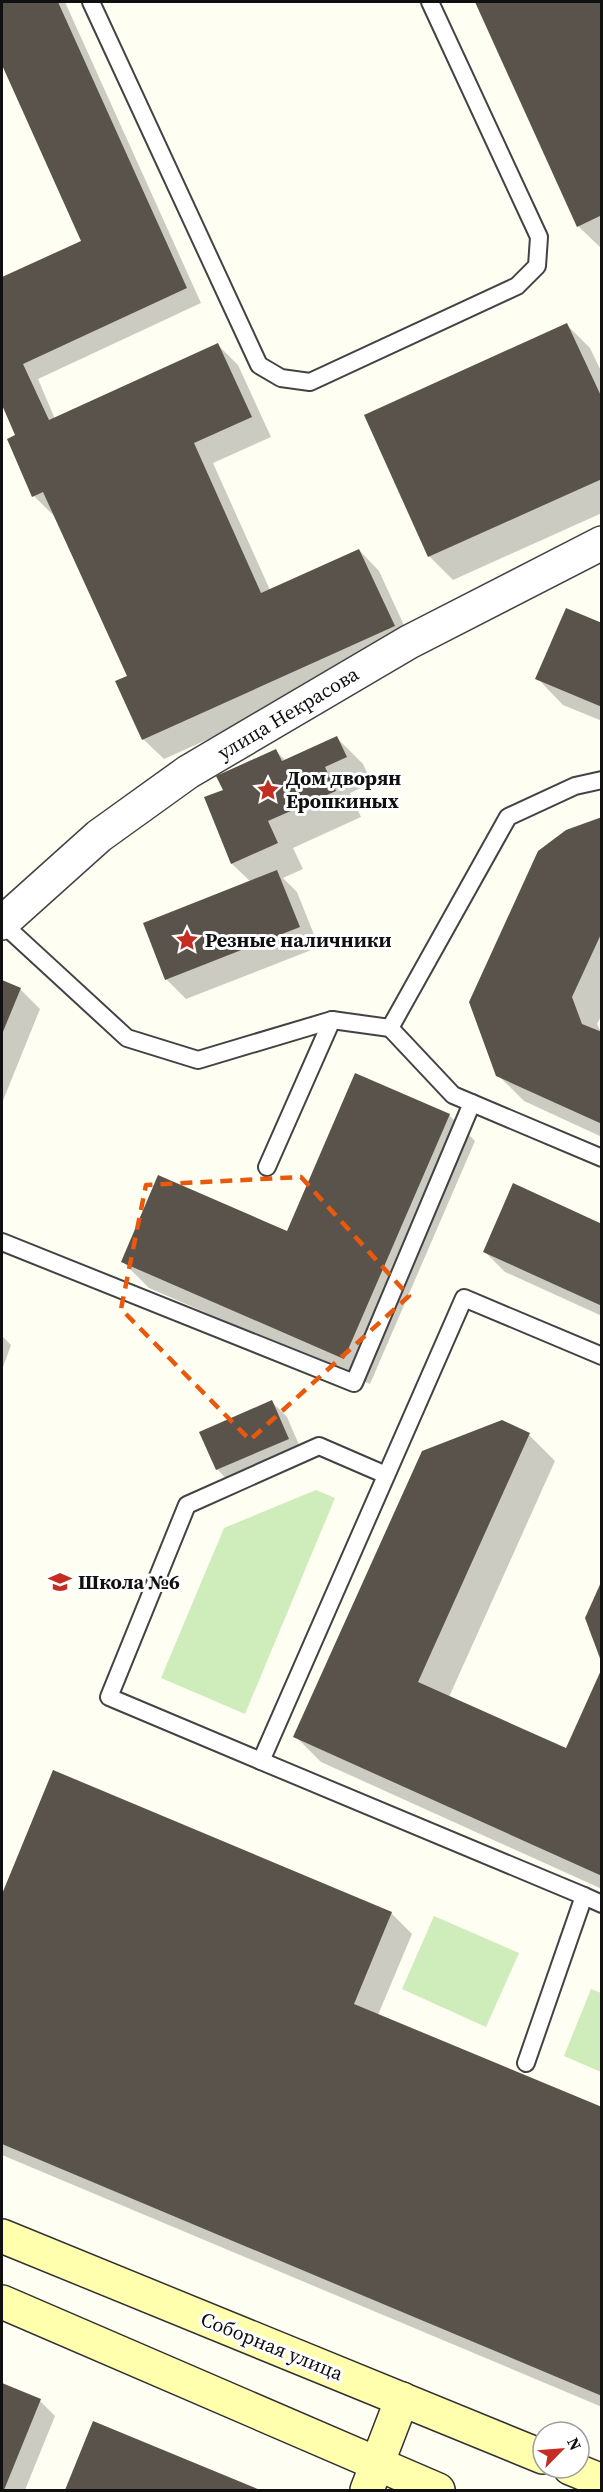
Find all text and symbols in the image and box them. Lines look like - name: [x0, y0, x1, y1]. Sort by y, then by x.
- street label: улица Некрасова: [212, 659, 365, 766]
- place label: Дом дворян Еропкиных: [286, 764, 401, 815]
- place icon: Дом дворян Еропкиных: [255, 777, 281, 803]
- place label: Резные наличники: [205, 926, 392, 954]
- place icon: Резные наличники: [174, 927, 200, 953]
- place label: Школа №6: [78, 1568, 180, 1596]
- school or university icon: Школа №6: [47, 1569, 73, 1595]
- street label: Соборная улица: [197, 2305, 348, 2388]
- north arrow: [531, 2420, 591, 2480]
- text: N: [562, 2434, 587, 2454]

